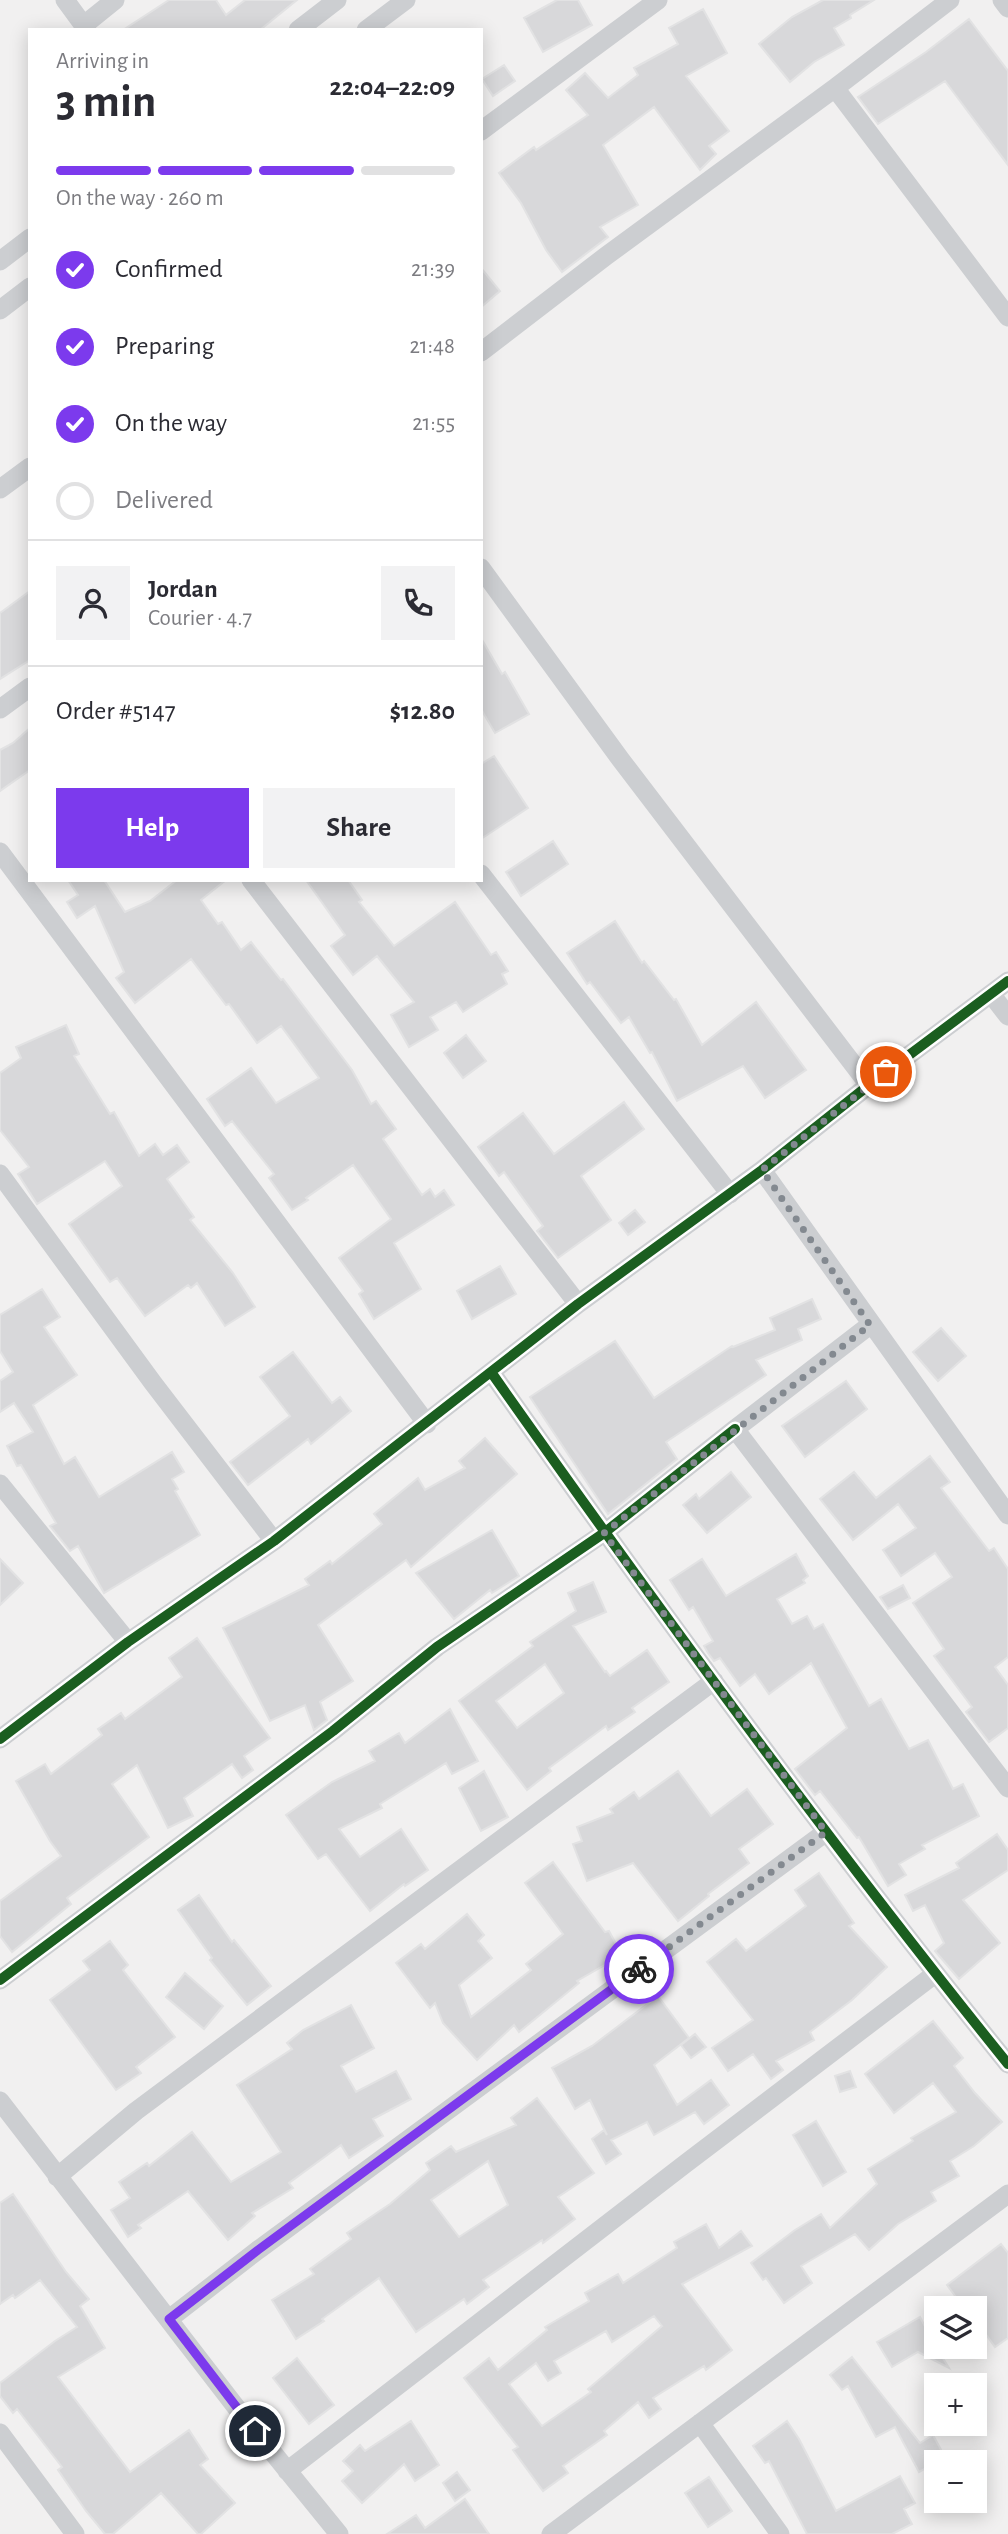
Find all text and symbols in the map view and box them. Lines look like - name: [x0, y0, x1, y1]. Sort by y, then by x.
- text: Arriving in: [56, 50, 149, 73]
- text: 22:04–22:09: [329, 74, 455, 100]
- text: 3 min: [56, 79, 156, 125]
- text: On the way · 260 m: [56, 187, 224, 210]
- icon: check: [56, 251, 94, 289]
- text: Confirmed: [115, 256, 223, 282]
- text: 21:39: [411, 258, 455, 281]
- icon: check: [56, 328, 94, 366]
- text: Preparing: [115, 333, 214, 359]
- text: 21:48: [409, 335, 455, 358]
- icon: check: [56, 405, 94, 443]
- text: On the way: [115, 410, 227, 436]
- text: 21:55: [412, 412, 455, 435]
- text: Delivered: [115, 487, 213, 513]
- button: person: [56, 566, 130, 640]
- button: phone: [381, 566, 455, 640]
- text: Jordan: [148, 576, 218, 602]
- text: Courier · 4.7: [148, 607, 252, 630]
- text: Order #5147: [56, 698, 176, 724]
- text: $12.80: [389, 698, 455, 724]
- button: Help: [56, 788, 249, 868]
- button: Share: [263, 788, 455, 868]
- pin: [856, 1042, 916, 1102]
- icon: bag: [867, 1053, 905, 1091]
- courier: [604, 1934, 674, 2004]
- icon: bike: [620, 1950, 658, 1988]
- map controls: [924, 2296, 987, 2513]
- button: layers: [924, 2296, 987, 2359]
- button: +: [924, 2373, 987, 2436]
- pin: [225, 2401, 285, 2461]
- icon: home: [236, 2412, 274, 2450]
- button: −: [924, 2450, 987, 2513]

